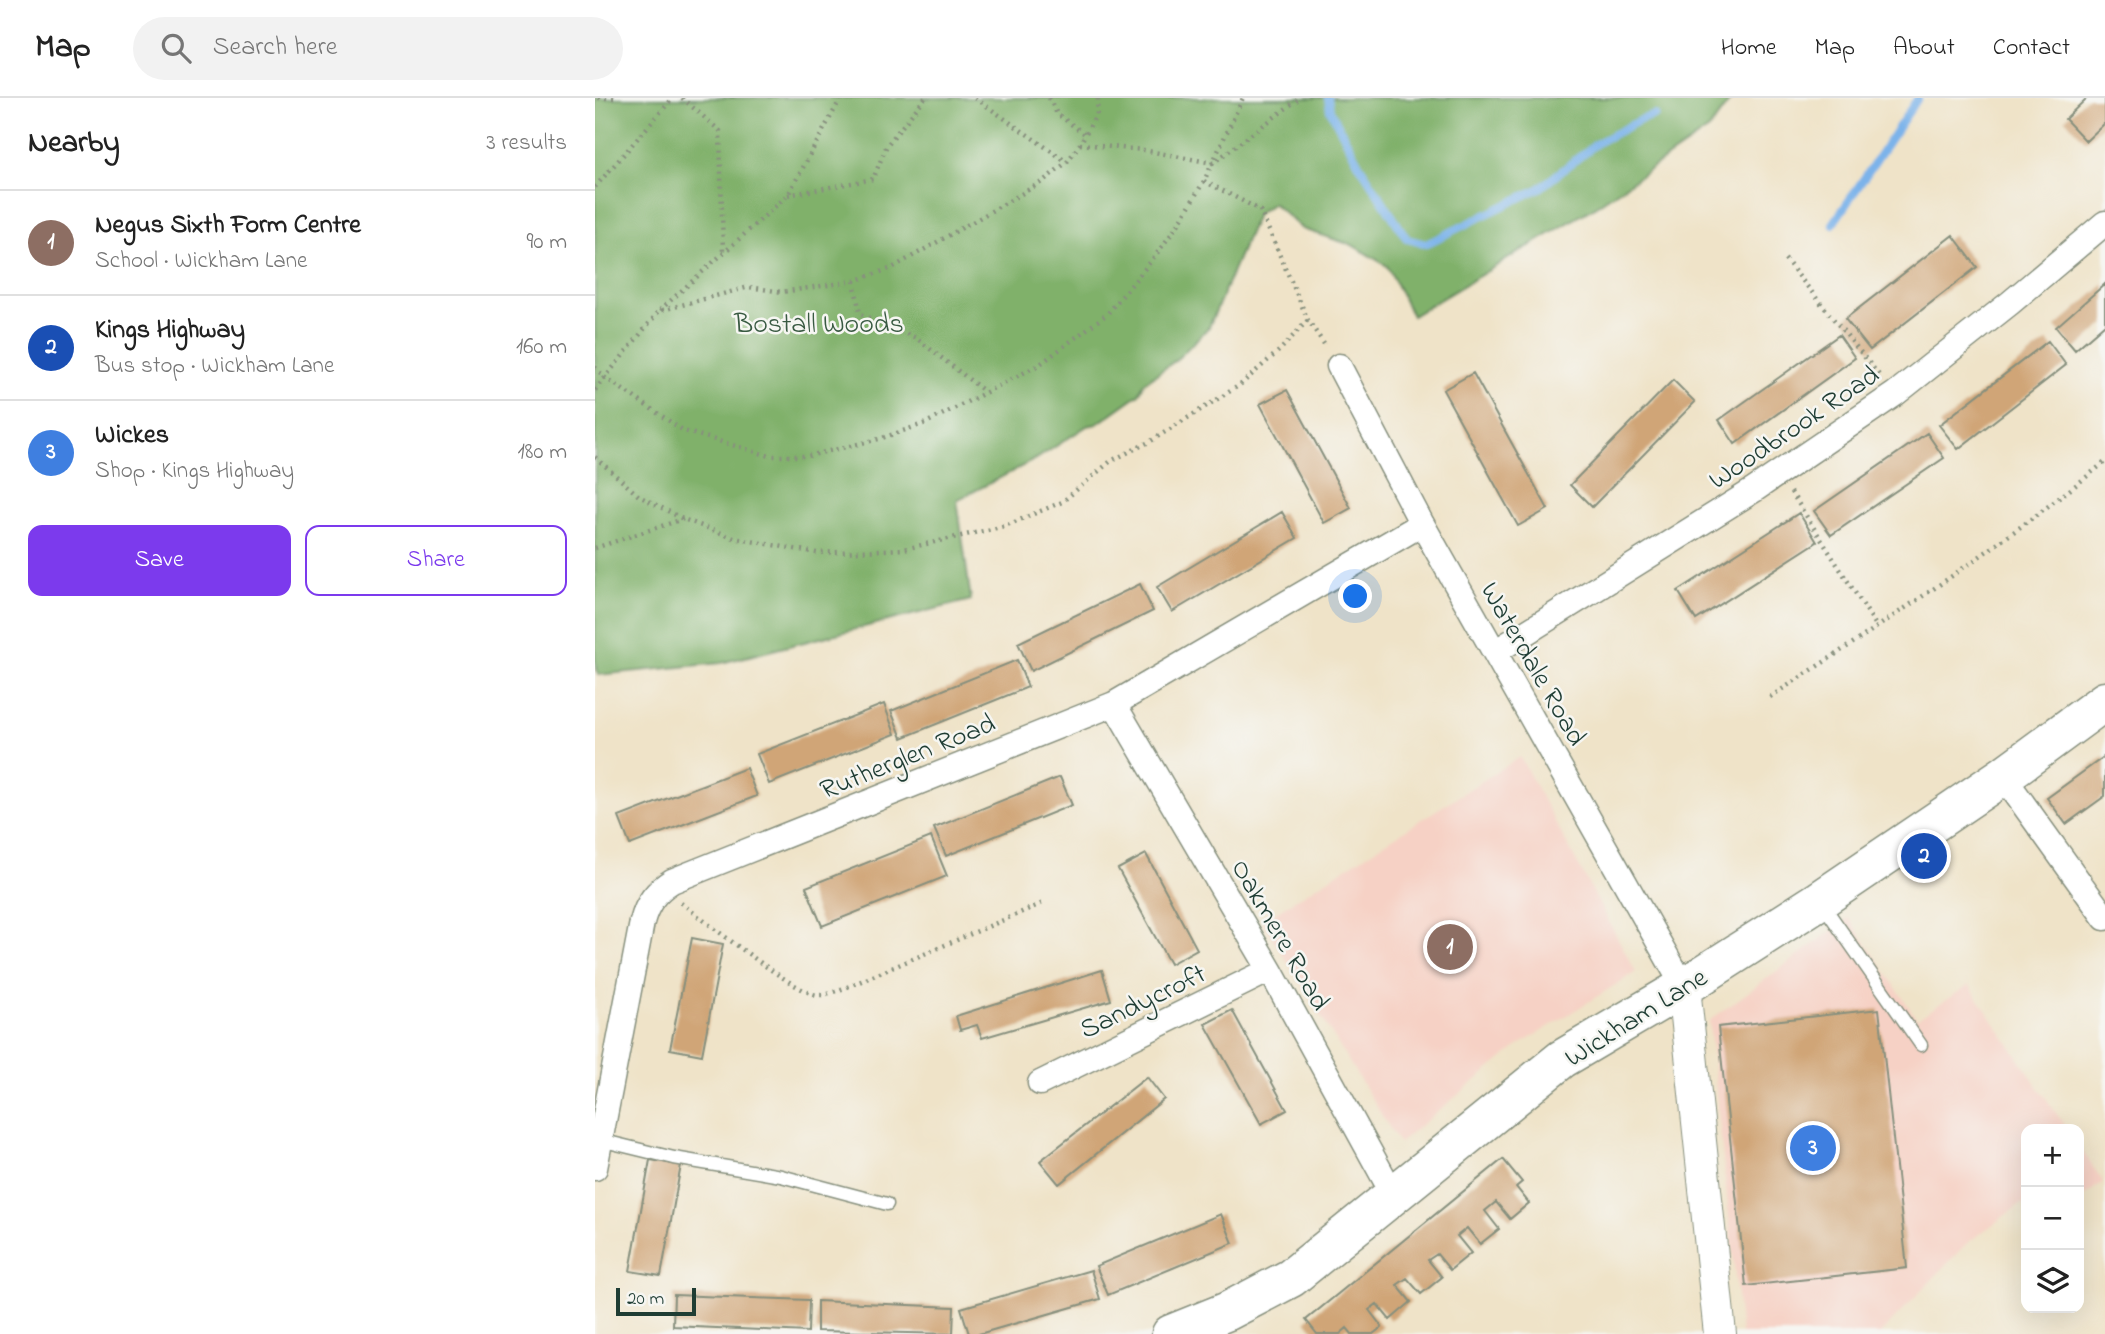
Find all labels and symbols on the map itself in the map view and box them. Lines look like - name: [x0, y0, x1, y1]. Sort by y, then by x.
- park label: Bostall Woods: [733, 305, 904, 346]
- street label: Woodbrook Road: [1701, 356, 1889, 501]
- street label: Waterdale Road: [1468, 575, 1596, 755]
- your location: [1338, 579, 1372, 613]
- street label: Rutherglen Road: [815, 704, 1002, 812]
- pin: 2: [1901, 830, 1947, 882]
- street label: Oakmere Road: [1219, 852, 1339, 1019]
- pin: 1: [1427, 921, 1473, 973]
- street label: Sandycroft: [1073, 955, 1214, 1051]
- street label: Wickham Lane: [1557, 958, 1717, 1079]
- pin: 3: [1790, 1122, 1836, 1174]
- scale bar: [616, 1285, 697, 1317]

